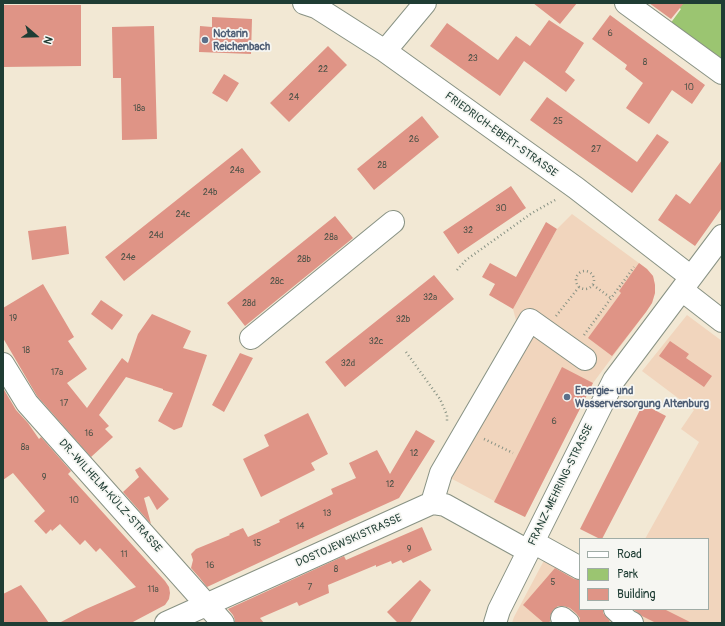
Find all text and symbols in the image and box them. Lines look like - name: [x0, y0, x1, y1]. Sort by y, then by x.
- north arrow: [16, 16, 56, 56]
- place label: Notarin Reichenbach: [213, 27, 270, 53]
- house number: 6: [607, 29, 613, 39]
- text: N: [40, 35, 55, 46]
- marker: Notarin Reichenbach: [200, 35, 210, 45]
- house number: 23: [468, 54, 478, 64]
- house number: 8: [643, 58, 647, 68]
- house number: 22: [318, 65, 328, 75]
- house number: 10: [684, 83, 694, 93]
- street label: FRIEDRICH-EBERT-STRASSE: [442, 90, 560, 180]
- house number: 24: [289, 93, 299, 103]
- house number: 18a: [133, 104, 145, 114]
- house number: 25: [553, 117, 563, 127]
- house number: 26: [409, 135, 419, 145]
- house number: 27: [591, 145, 601, 155]
- house number: 28: [377, 161, 387, 171]
- house number: 24a: [230, 166, 244, 176]
- house number: 24b: [203, 188, 217, 198]
- house number: 30: [495, 204, 507, 214]
- house number: 24c: [176, 210, 190, 220]
- house number: 32: [463, 226, 473, 236]
- house number: 24d: [149, 231, 163, 241]
- house number: 28a: [324, 233, 338, 243]
- house number: 24e: [121, 253, 135, 263]
- house number: 28b: [297, 255, 311, 265]
- house number: 28c: [270, 277, 284, 287]
- house number: 32a: [423, 293, 437, 303]
- house number: 28d: [242, 299, 256, 309]
- house number: 19: [9, 314, 17, 324]
- house number: 32b: [396, 315, 410, 325]
- house number: 32c: [369, 337, 383, 347]
- house number: 18: [22, 346, 30, 356]
- house number: 32d: [341, 359, 355, 369]
- house number: 17a: [51, 368, 63, 378]
- place label: Energie- und Wasserversorgung Altenburg: [575, 384, 709, 410]
- marker: Energie- und Wasserversorgung Altenburg: [562, 392, 572, 402]
- house number: 17: [60, 399, 68, 409]
- house number: 6: [551, 417, 557, 427]
- street label: FRANZ-MEHRING-STRASSE: [526, 422, 596, 548]
- house number: 16: [85, 429, 93, 439]
- street label: DR.-WILHELM-KÜLZ-STRASSE: [56, 437, 164, 555]
- house number: 8a: [21, 443, 29, 453]
- house number: 12: [410, 449, 418, 459]
- house number: 9: [42, 473, 46, 483]
- house number: 12: [386, 480, 394, 490]
- house number: 10: [69, 496, 79, 506]
- house number: 13: [323, 509, 331, 519]
- street label: DOSTOJEWSKISTRASSE: [294, 512, 404, 570]
- house number: 14: [296, 522, 304, 532]
- legend: [579, 538, 709, 610]
- house number: 15: [253, 539, 261, 549]
- house number: 9: [407, 545, 411, 555]
- text: Road: [617, 547, 642, 562]
- house number: 11: [120, 550, 128, 560]
- house number: 16: [206, 561, 214, 571]
- house number: 8: [334, 565, 338, 575]
- text: Park: [617, 567, 638, 582]
- house number: 5: [551, 578, 555, 588]
- house number: 7: [308, 583, 312, 593]
- house number: 11a: [147, 585, 159, 595]
- text: Building: [617, 587, 656, 602]

